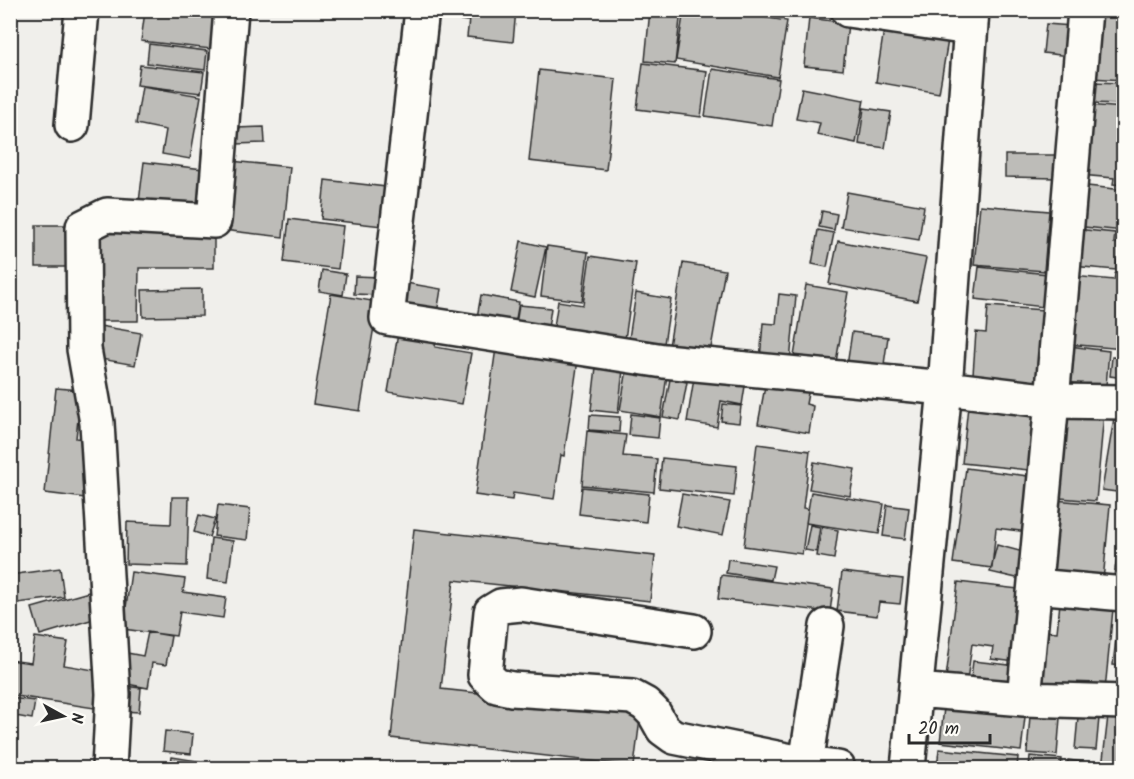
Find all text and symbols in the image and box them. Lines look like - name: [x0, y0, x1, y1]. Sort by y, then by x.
- north arrow: [33, 686, 93, 746]
- scale bar: [909, 707, 990, 745]
- text: N: [63, 711, 89, 725]
- text: 20 m: [918, 715, 959, 744]

